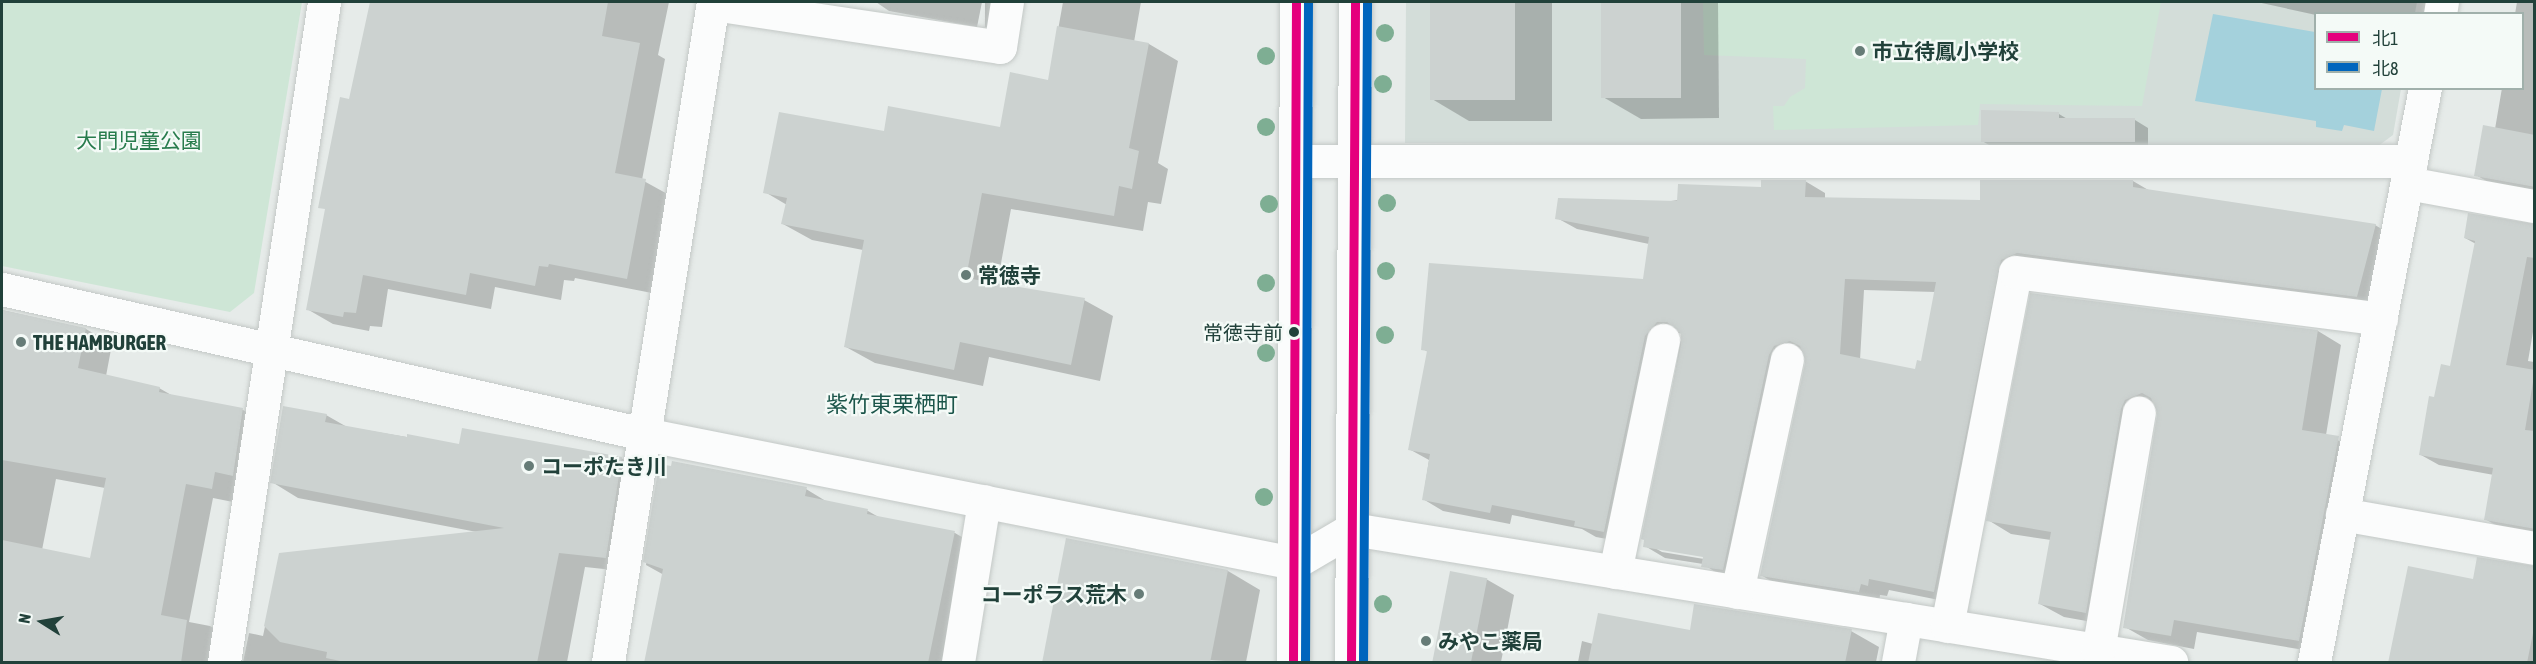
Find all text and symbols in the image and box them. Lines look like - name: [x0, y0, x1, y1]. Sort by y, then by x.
- legend: [2314, 12, 2524, 90]
- text: 北1: [2372, 28, 2398, 49]
- place label: 市立待鳳小学校: [1872, 38, 2019, 64]
- marker: 市立待鳳小学校: [1853, 44, 1867, 58]
- text: 北8: [2372, 58, 2398, 79]
- park label: 大門児童公園: [76, 127, 202, 153]
- place label: 常徳寺: [978, 262, 1041, 288]
- marker: 常徳寺: [959, 268, 973, 282]
- place label: 常徳寺前: [1203, 320, 1283, 344]
- marker: 常徳寺前: [1288, 326, 1300, 338]
- place label: THE HAMBURGER: [33, 329, 166, 355]
- marker: THE HAMBURGER: [14, 335, 28, 349]
- district label: 紫竹東栗栖町: [826, 392, 958, 418]
- place label: コーポたき川: [541, 453, 667, 479]
- marker: コーポたき川: [522, 459, 536, 473]
- place label: コーポラス荒木: [980, 581, 1127, 607]
- marker: コーポラス荒木: [1132, 587, 1146, 601]
- north arrow: [12, 592, 72, 652]
- text: N: [15, 612, 34, 625]
- place label: みやこ薬局: [1438, 628, 1543, 654]
- marker: みやこ薬局: [1419, 634, 1433, 648]

